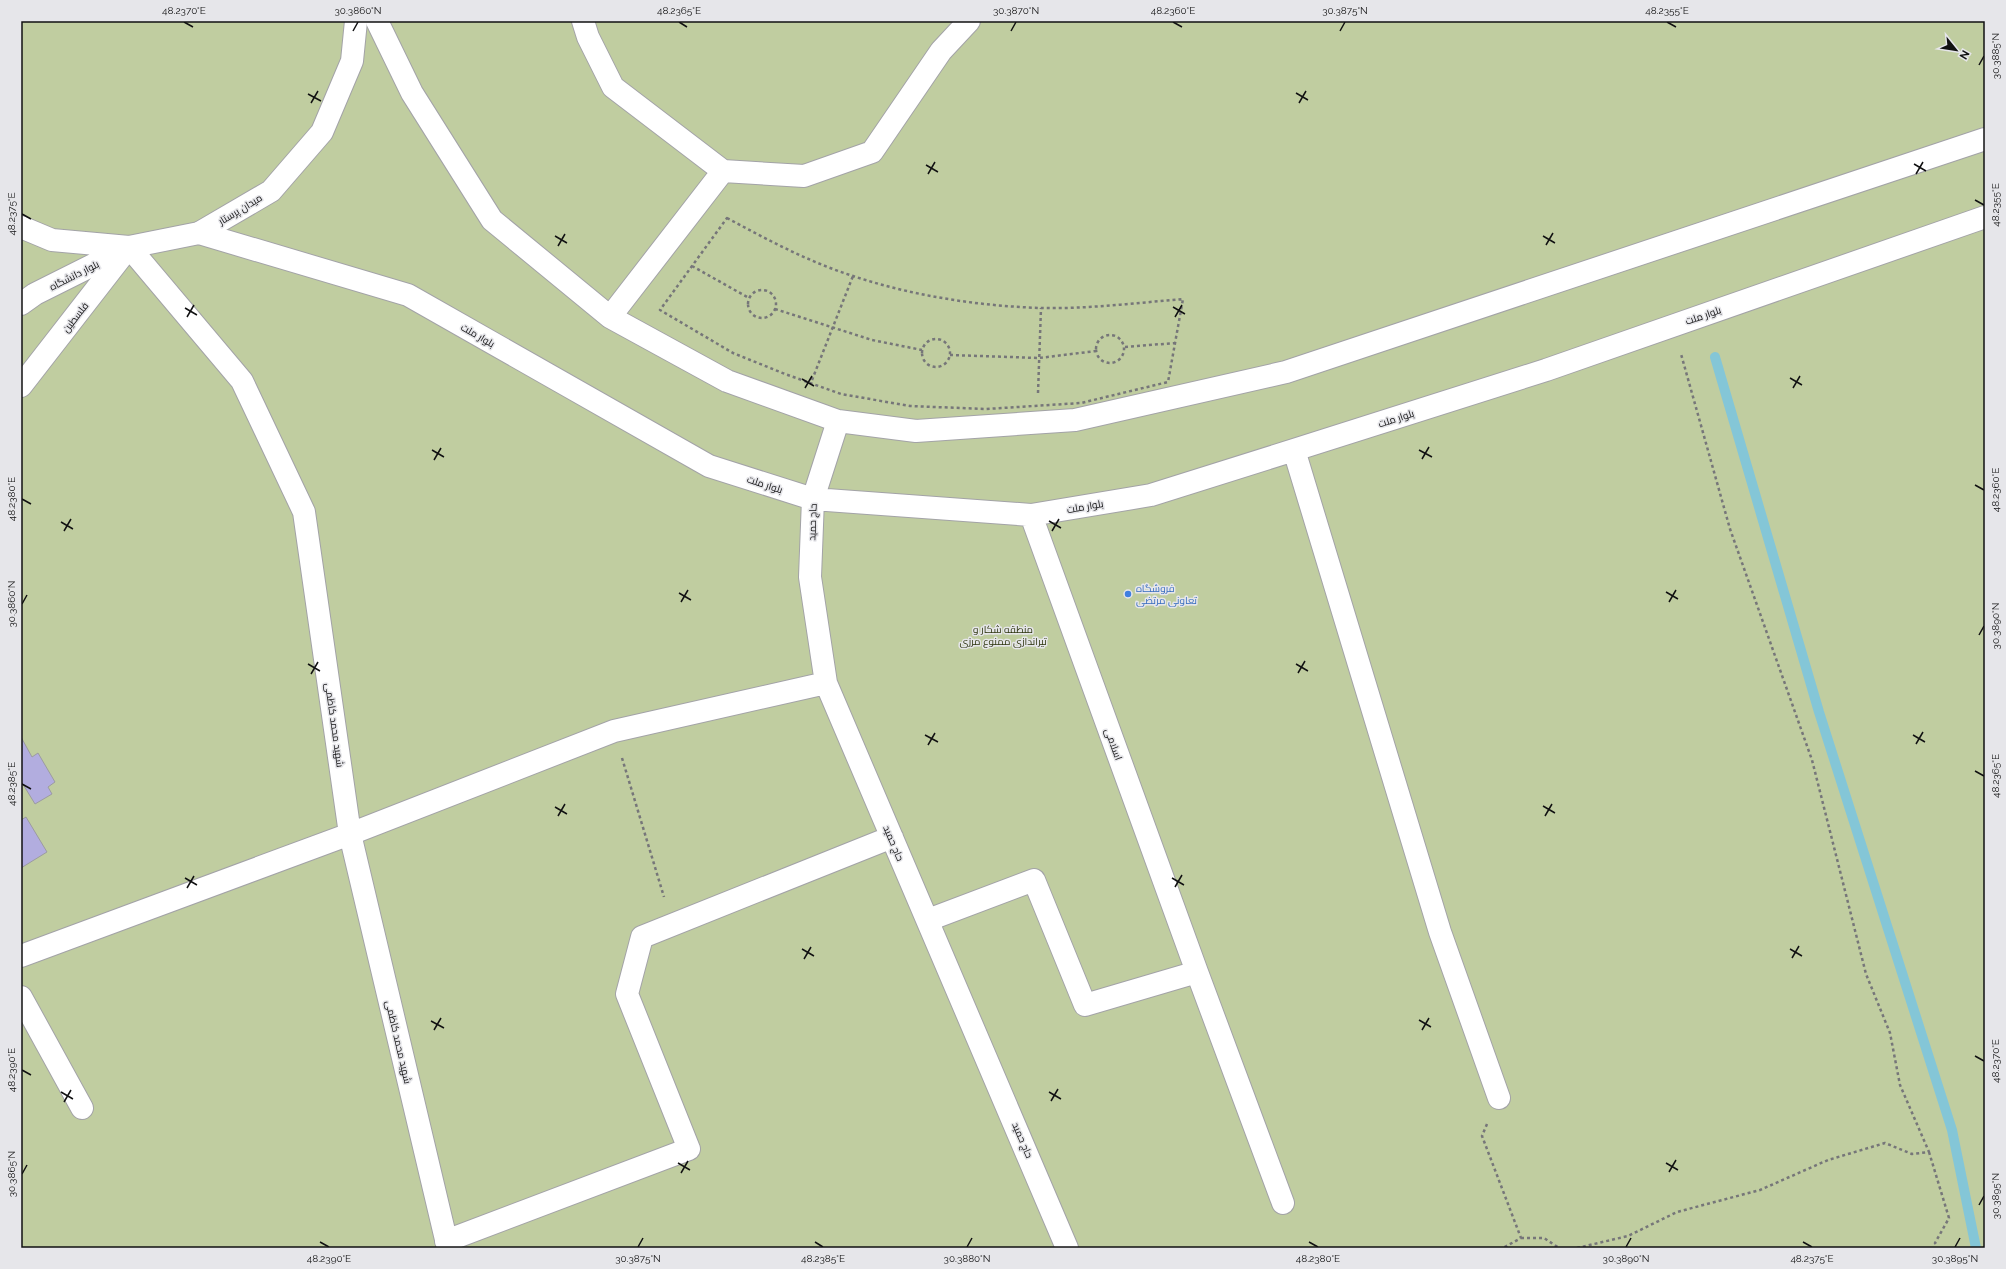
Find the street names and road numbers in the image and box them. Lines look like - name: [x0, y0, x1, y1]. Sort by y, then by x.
- street label: میدان پرستار: [216, 192, 265, 228]
- street label: بلوار دانشگاه: [48, 258, 101, 293]
- street label: فلسطین: [60, 300, 91, 335]
- street label: بلوار ملت: [1684, 304, 1722, 327]
- street label: بلوار ملت: [459, 321, 497, 349]
- street label: بلوار ملت: [1377, 408, 1415, 429]
- street label: بلوار ملت: [746, 474, 784, 495]
- street label: بلوار ملت: [1066, 498, 1104, 515]
- street label: حاج حمید: [806, 503, 820, 541]
- street label: شهید محمد کاظمی: [322, 682, 346, 768]
- street label: اسلامی: [1102, 727, 1124, 762]
- street label: حاج حمید: [880, 824, 906, 863]
- street label: شهید محمد کاظمی: [383, 999, 413, 1085]
- street label: حاج حمید: [1009, 1121, 1035, 1160]

